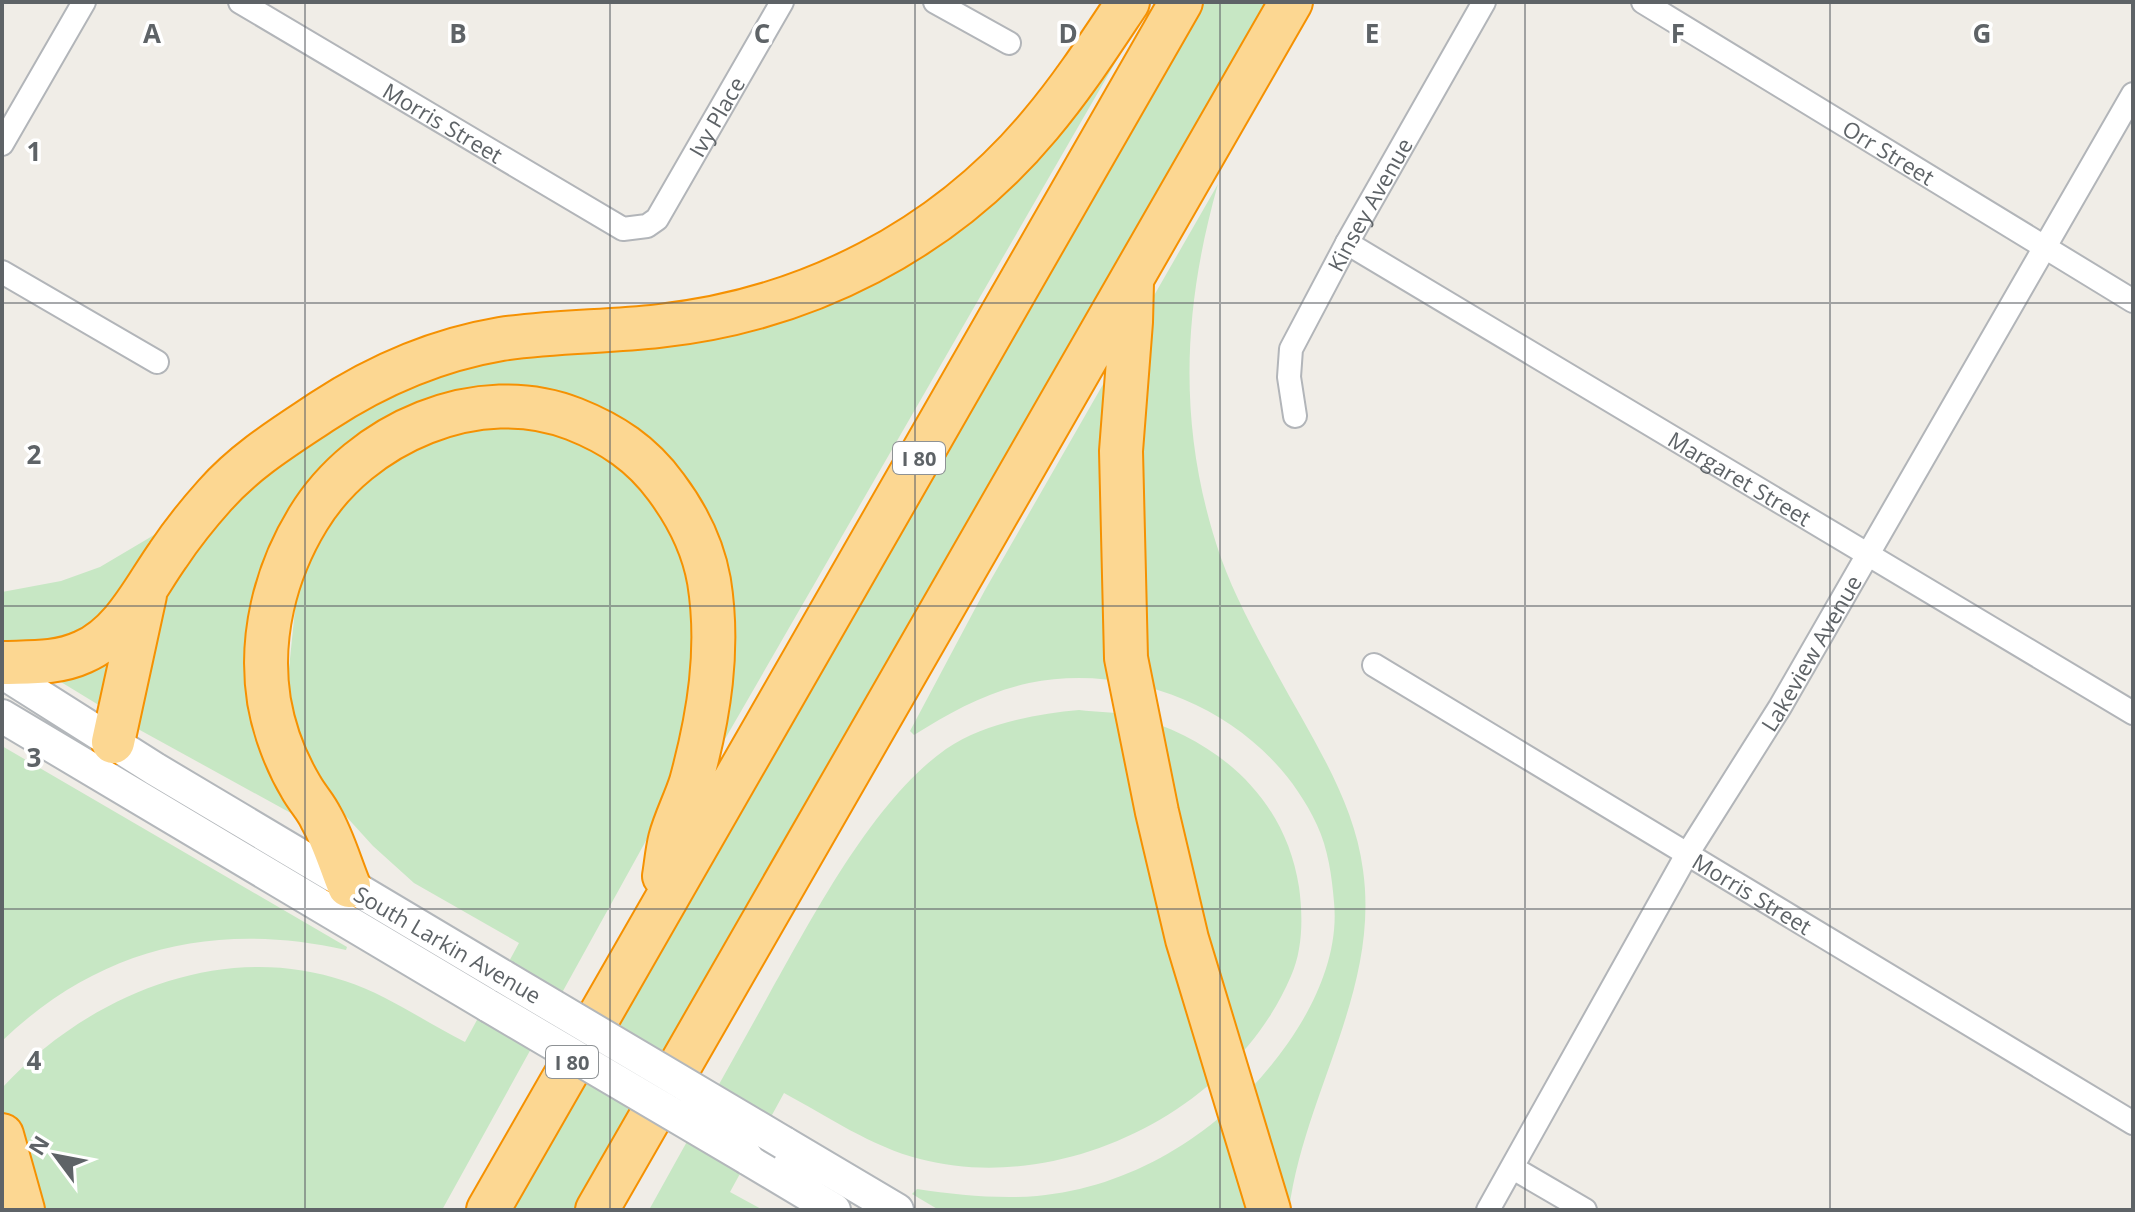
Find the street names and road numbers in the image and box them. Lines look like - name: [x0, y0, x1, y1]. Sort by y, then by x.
- street label: Ivy Place: [681, 71, 751, 162]
- street label: Morris Street: [378, 75, 509, 170]
- street label: Orr Street: [1837, 113, 1940, 192]
- street label: Kinsey Avenue: [1320, 132, 1419, 276]
- street label: Margaret Street: [1663, 424, 1817, 532]
- road number: I 80: [893, 442, 945, 474]
- street label: Lakeview Avenue: [1754, 569, 1868, 737]
- street label: Morris Street: [1687, 846, 1818, 941]
- street label: South Larkin Avenue: [349, 878, 547, 1010]
- road number: I 80: [546, 1046, 598, 1078]

